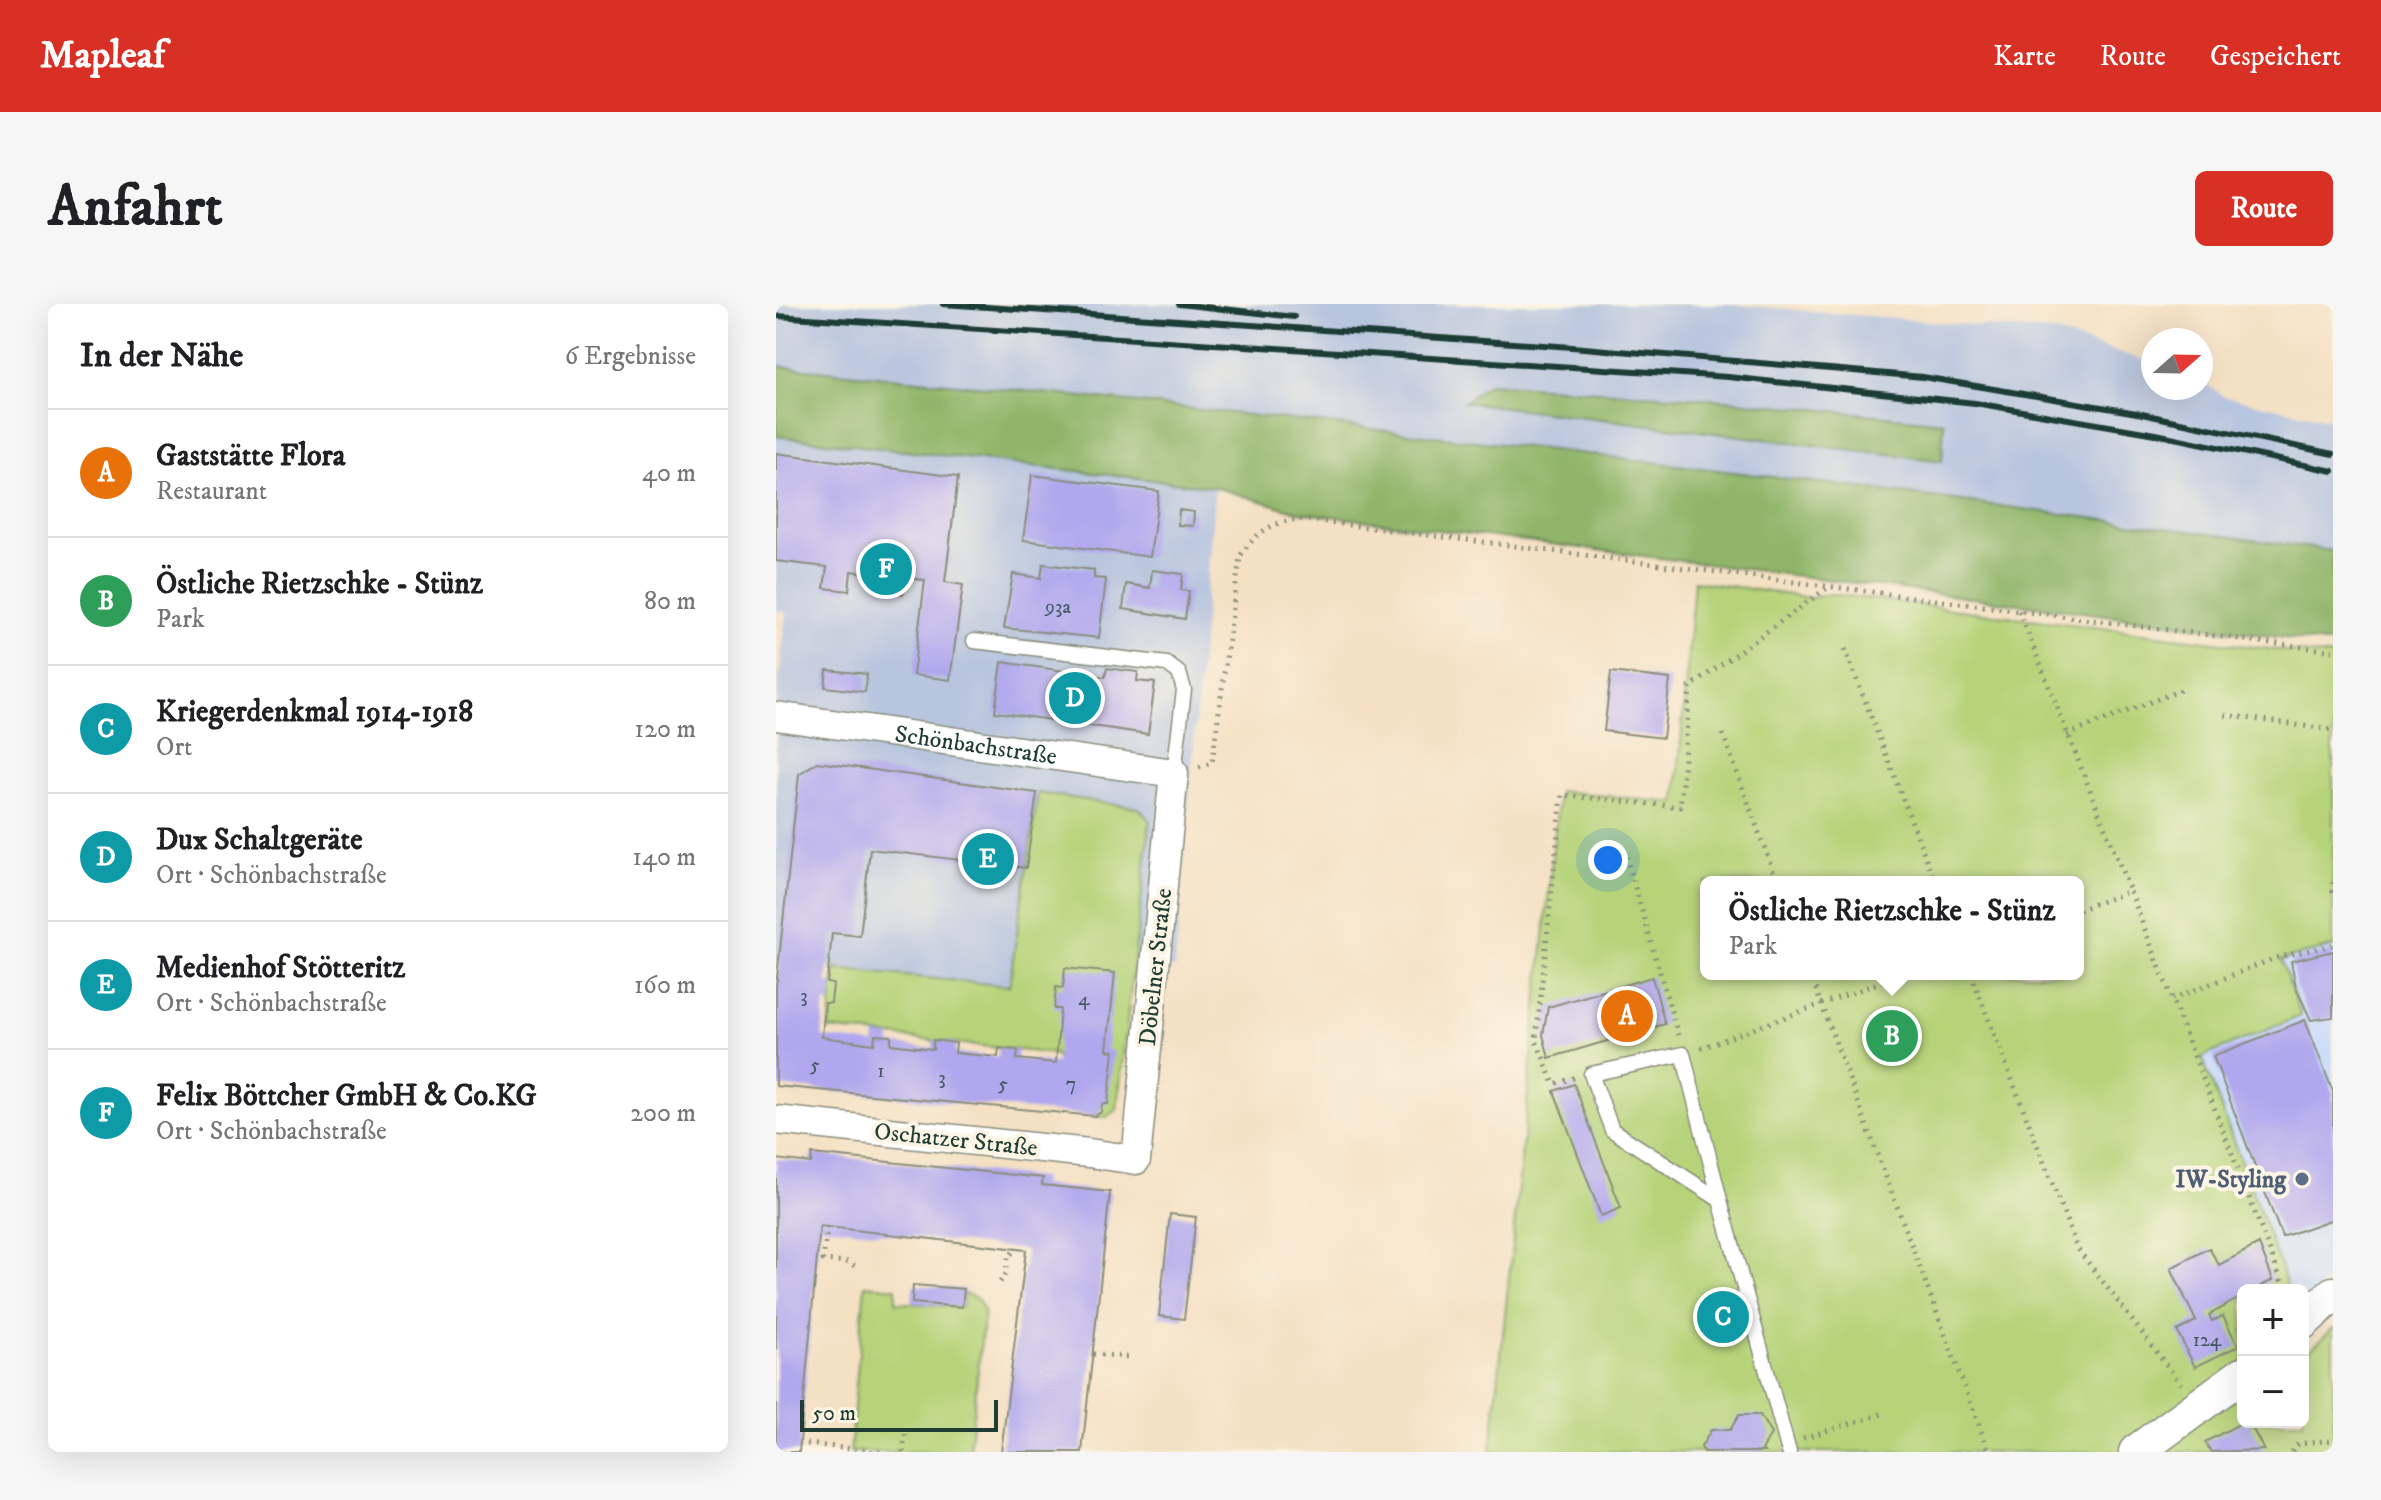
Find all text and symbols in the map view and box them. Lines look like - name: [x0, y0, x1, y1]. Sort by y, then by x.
- text: Mapleaf: [40, 32, 165, 80]
- text: Karte: [1993, 39, 2056, 74]
- text: Route: [2100, 39, 2166, 74]
- text: Gespeichert: [2210, 39, 2341, 74]
- button: Route: [2195, 171, 2333, 246]
- text: Anfahrt: [48, 173, 223, 243]
- north arrow: [2141, 328, 2213, 400]
- text: In der Nähe: [80, 335, 243, 377]
- text: 6 Ergebnisse: [565, 340, 696, 373]
- text: Gaststätte Flora: [156, 438, 345, 475]
- text: A: [98, 457, 114, 490]
- text: 40 m: [642, 457, 696, 490]
- text: Restaurant: [156, 475, 267, 508]
- pin: F: [860, 539, 912, 599]
- text: Östliche Rietzschke - Stünz: [156, 566, 483, 603]
- text: B: [98, 585, 114, 618]
- text: 80 m: [644, 585, 696, 618]
- house number: 93a: [1044, 595, 1071, 620]
- text: Park: [156, 603, 205, 636]
- pin: D: [1049, 668, 1101, 728]
- text: Kriegerdenkmal 1914-1918: [156, 694, 473, 731]
- text: C: [97, 713, 115, 746]
- text: 120 m: [635, 713, 696, 746]
- street label: Schönbachstraße: [893, 719, 1059, 772]
- text: Ort: [156, 731, 192, 764]
- text: Dux Schaltgeräte: [156, 822, 363, 859]
- pin: E: [962, 829, 1014, 889]
- your location: [1588, 840, 1628, 880]
- text: D: [96, 841, 116, 874]
- text: 140 m: [632, 841, 696, 874]
- text: Ort · Schönbachstraße: [156, 859, 387, 892]
- popup: [1700, 876, 2084, 980]
- street label: Döbelner Straße: [1133, 887, 1179, 1047]
- text: Östliche Rietzschke - Stünz: [1729, 893, 2056, 930]
- text: Park: [1729, 930, 1777, 963]
- text: Medienhof Stötteritz: [156, 950, 405, 987]
- text: E: [97, 969, 115, 1002]
- text: 160 m: [634, 969, 696, 1002]
- house number: 3: [800, 984, 808, 1009]
- pin: A: [1601, 986, 1653, 1046]
- text: Ort · Schönbachstraße: [156, 987, 387, 1020]
- house number: 4: [1078, 987, 1090, 1012]
- pin: B: [1866, 1006, 1918, 1066]
- house number: 5: [810, 1053, 820, 1078]
- house number: 1: [877, 1059, 885, 1084]
- house number: 3: [938, 1066, 946, 1091]
- house number: 5: [998, 1072, 1008, 1097]
- house number: 7: [1066, 1072, 1076, 1097]
- text: Felix Böttcher GmbH & Co.KG: [156, 1078, 537, 1115]
- text: F: [98, 1097, 114, 1130]
- text: 200 m: [630, 1097, 696, 1130]
- text: Ort · Schönbachstraße: [156, 1115, 387, 1148]
- street label: Oschatzer Straße: [873, 1117, 1039, 1163]
- place label: IW-Styling: [2176, 1165, 2287, 1195]
- marker: IW-Styling: [2293, 1170, 2311, 1188]
- map controls: [2237, 1284, 2309, 1428]
- button: +: [2237, 1284, 2309, 1356]
- pin: C: [1697, 1287, 1749, 1347]
- house number: 124: [2193, 1328, 2222, 1353]
- button: −: [2237, 1356, 2309, 1428]
- scale bar: [800, 1396, 998, 1432]
- text: 50 m: [812, 1400, 856, 1427]

